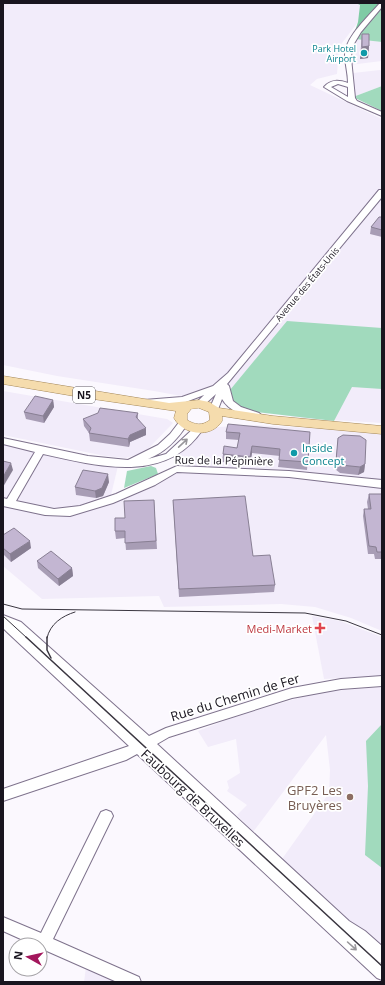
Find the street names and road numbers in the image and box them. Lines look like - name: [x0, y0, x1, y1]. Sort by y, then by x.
- street label: Avenue des États-Unis: [272, 244, 342, 324]
- road number: N5: [73, 387, 95, 403]
- street label: Rue de la Pépinière: [174, 452, 274, 468]
- street label: Rue du Chemin de Fer: [168, 669, 302, 725]
- street label: Faubourg de Bruxelles: [137, 745, 249, 851]

